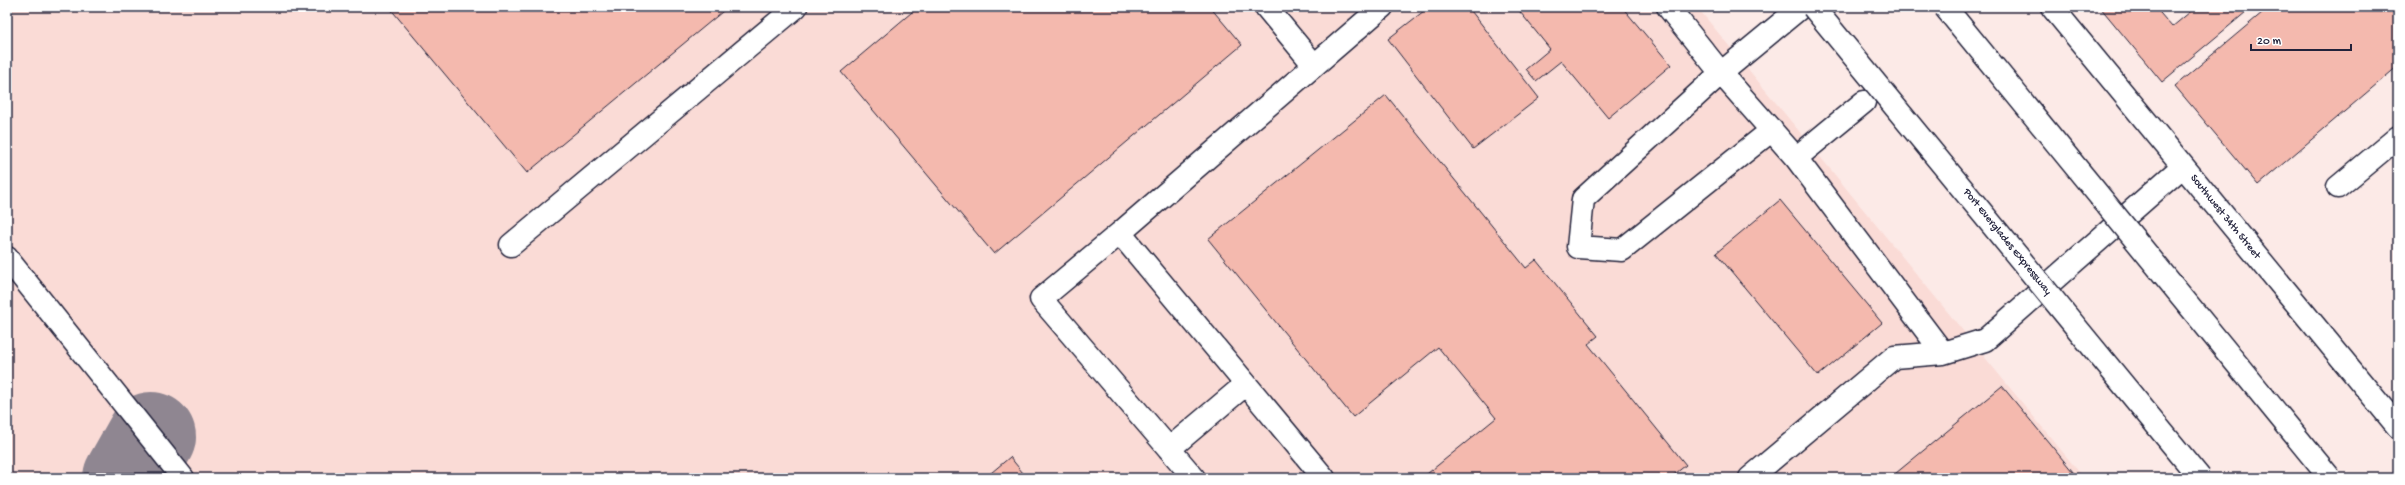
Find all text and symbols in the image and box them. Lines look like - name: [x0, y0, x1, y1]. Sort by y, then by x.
- scale bar: [2251, 26, 2351, 52]
- text: 20 m: [2257, 35, 2282, 49]
- street label: Southwest 34th Street: [2187, 172, 2264, 263]
- street label: Port Everglades Expressway: [1960, 186, 2054, 298]

